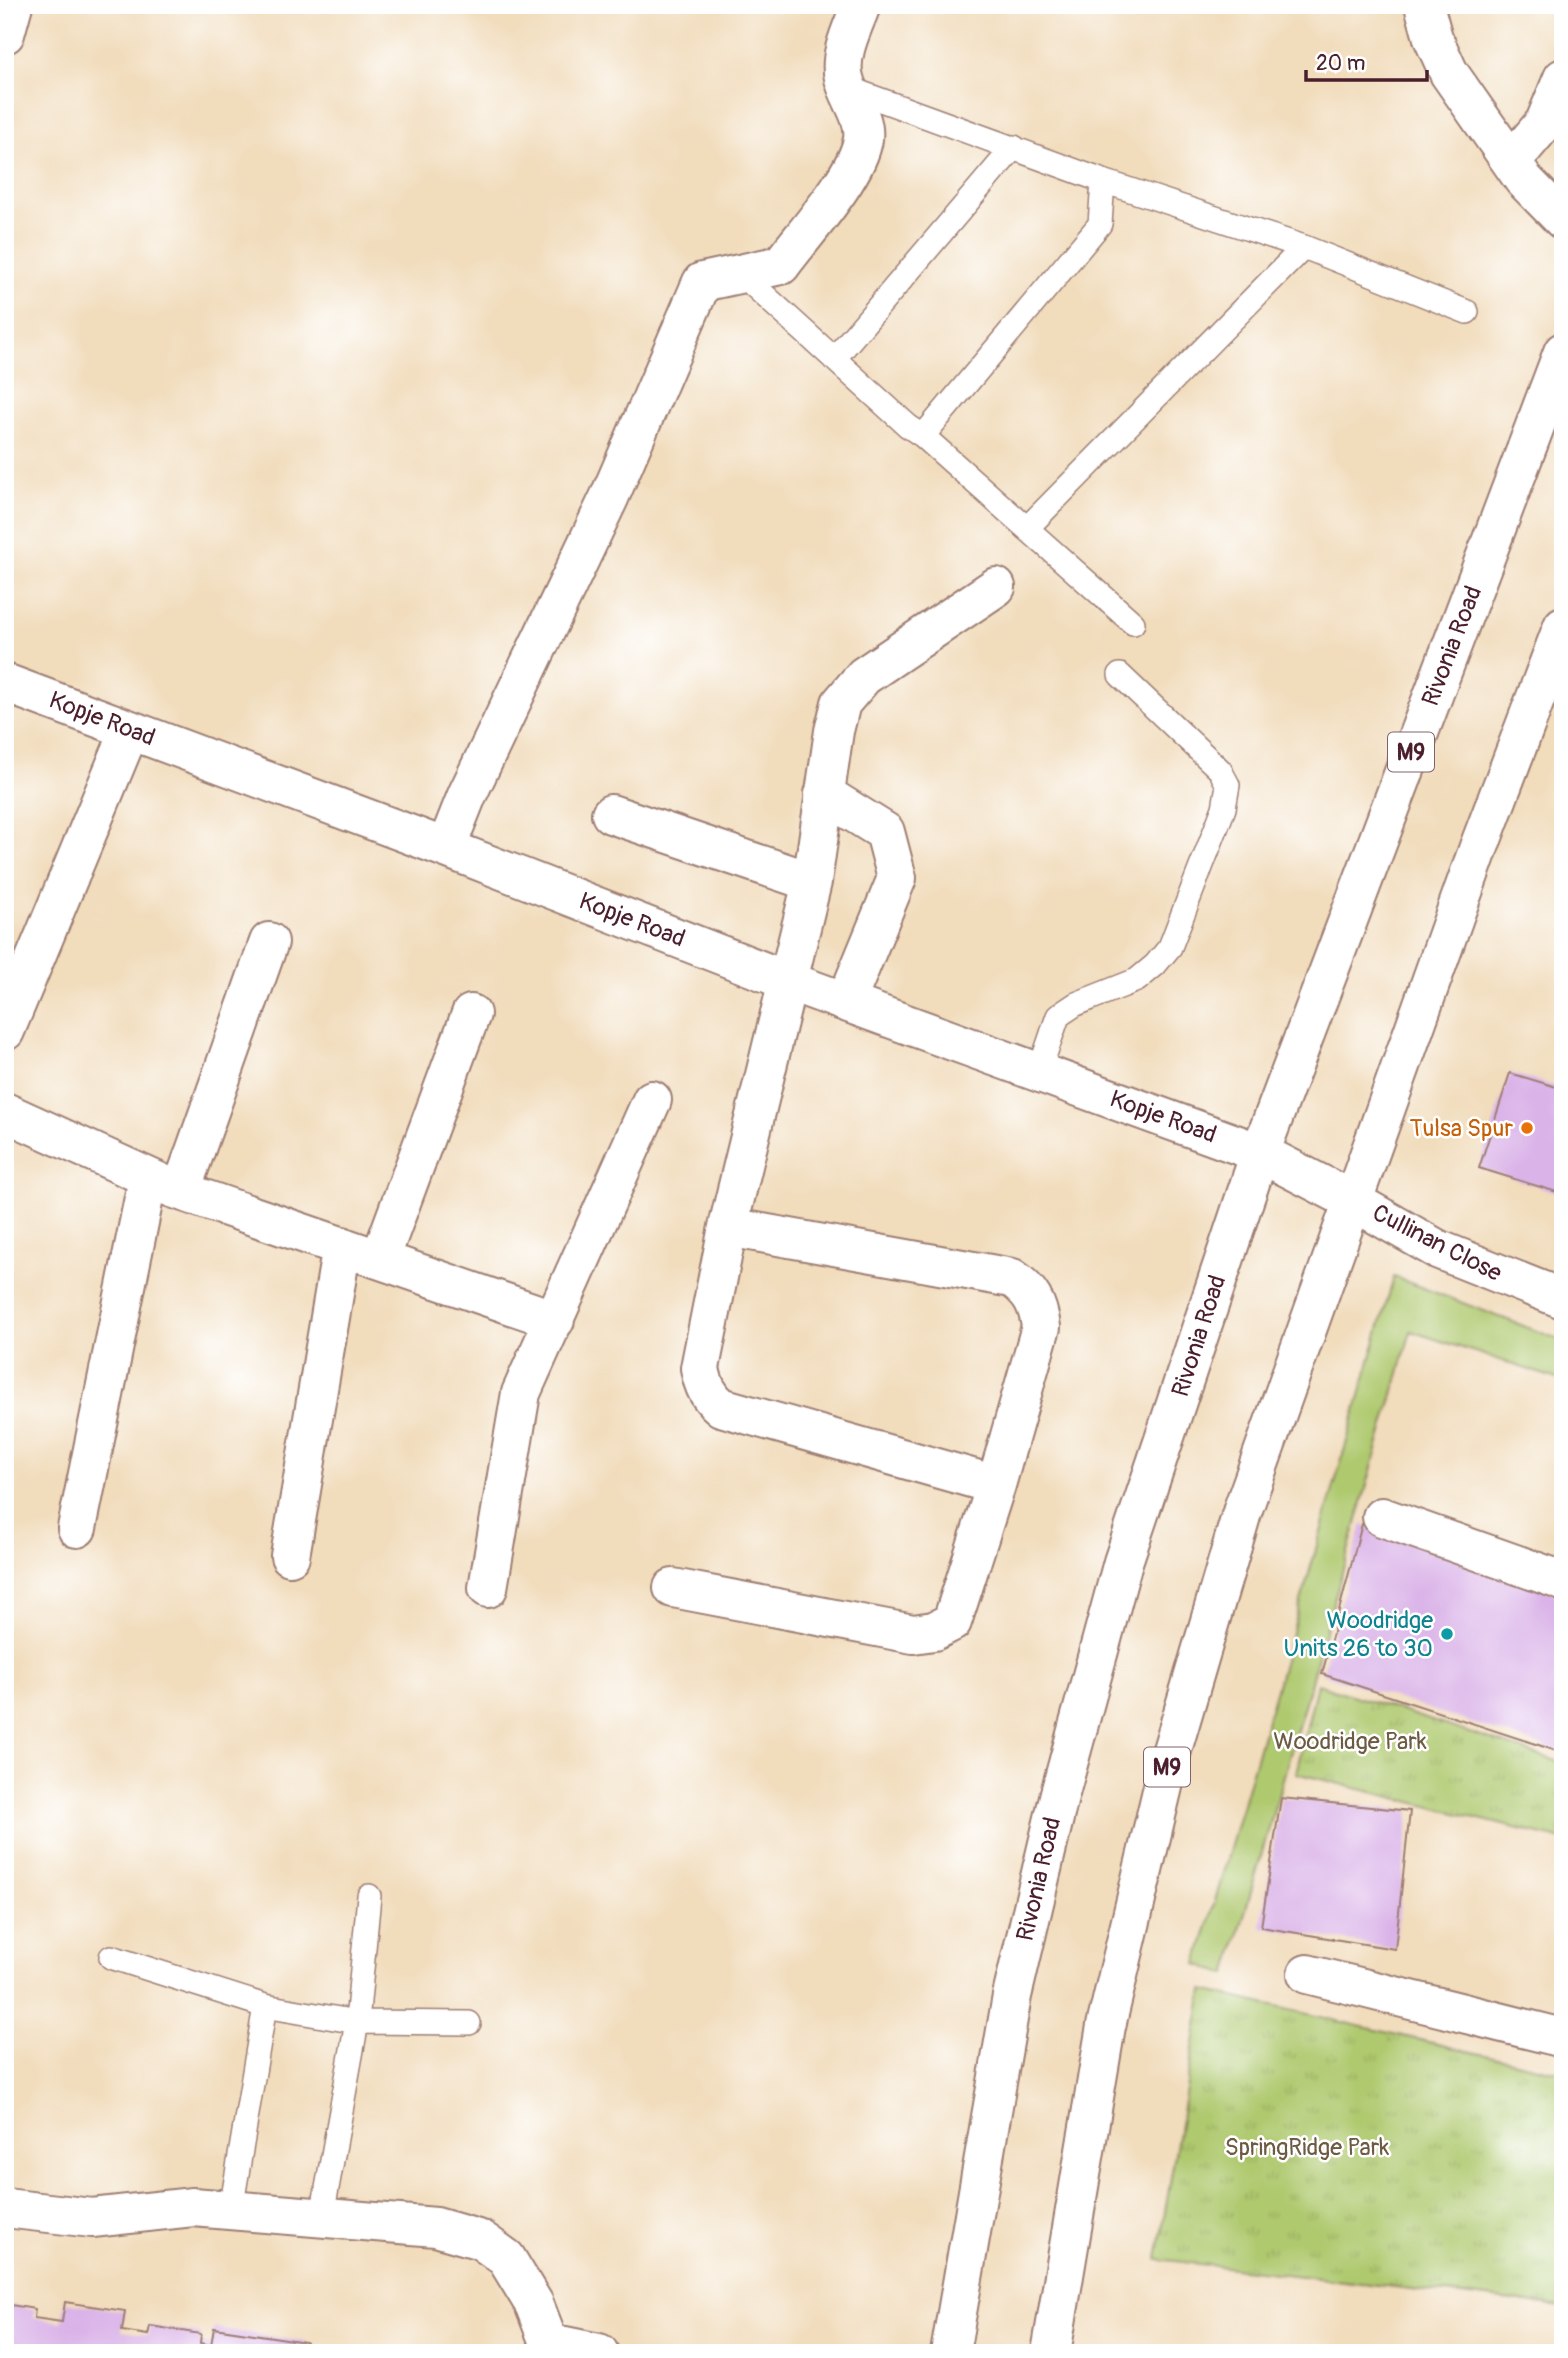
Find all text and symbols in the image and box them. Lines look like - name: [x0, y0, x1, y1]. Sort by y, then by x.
- scale bar: [1306, 38, 1426, 82]
- text: 20 m: [1316, 50, 1365, 77]
- street label: Rivonia Road: [1416, 582, 1488, 710]
- street label: Kopje Road: [45, 686, 159, 752]
- road number: M9: [1388, 732, 1434, 772]
- street label: Kopje Road: [575, 887, 689, 953]
- street label: Kopje Road: [1106, 1084, 1220, 1150]
- place label: Tulsa Spur: [1410, 1114, 1513, 1143]
- marker: Tulsa Spur: [1519, 1120, 1535, 1136]
- street label: Cullinan Close: [1368, 1198, 1507, 1288]
- street label: Rivonia Road: [1166, 1271, 1232, 1401]
- place label: Woodridge Units 26 to 30: [1284, 1606, 1433, 1663]
- marker: Woodridge Units 26 to 30: [1439, 1626, 1455, 1642]
- park label: Woodridge Park: [1273, 1727, 1427, 1756]
- road number: M9: [1144, 1748, 1190, 1786]
- street label: Rivonia Road: [1011, 1814, 1067, 1944]
- park label: SpringRidge Park: [1225, 2133, 1389, 2162]

